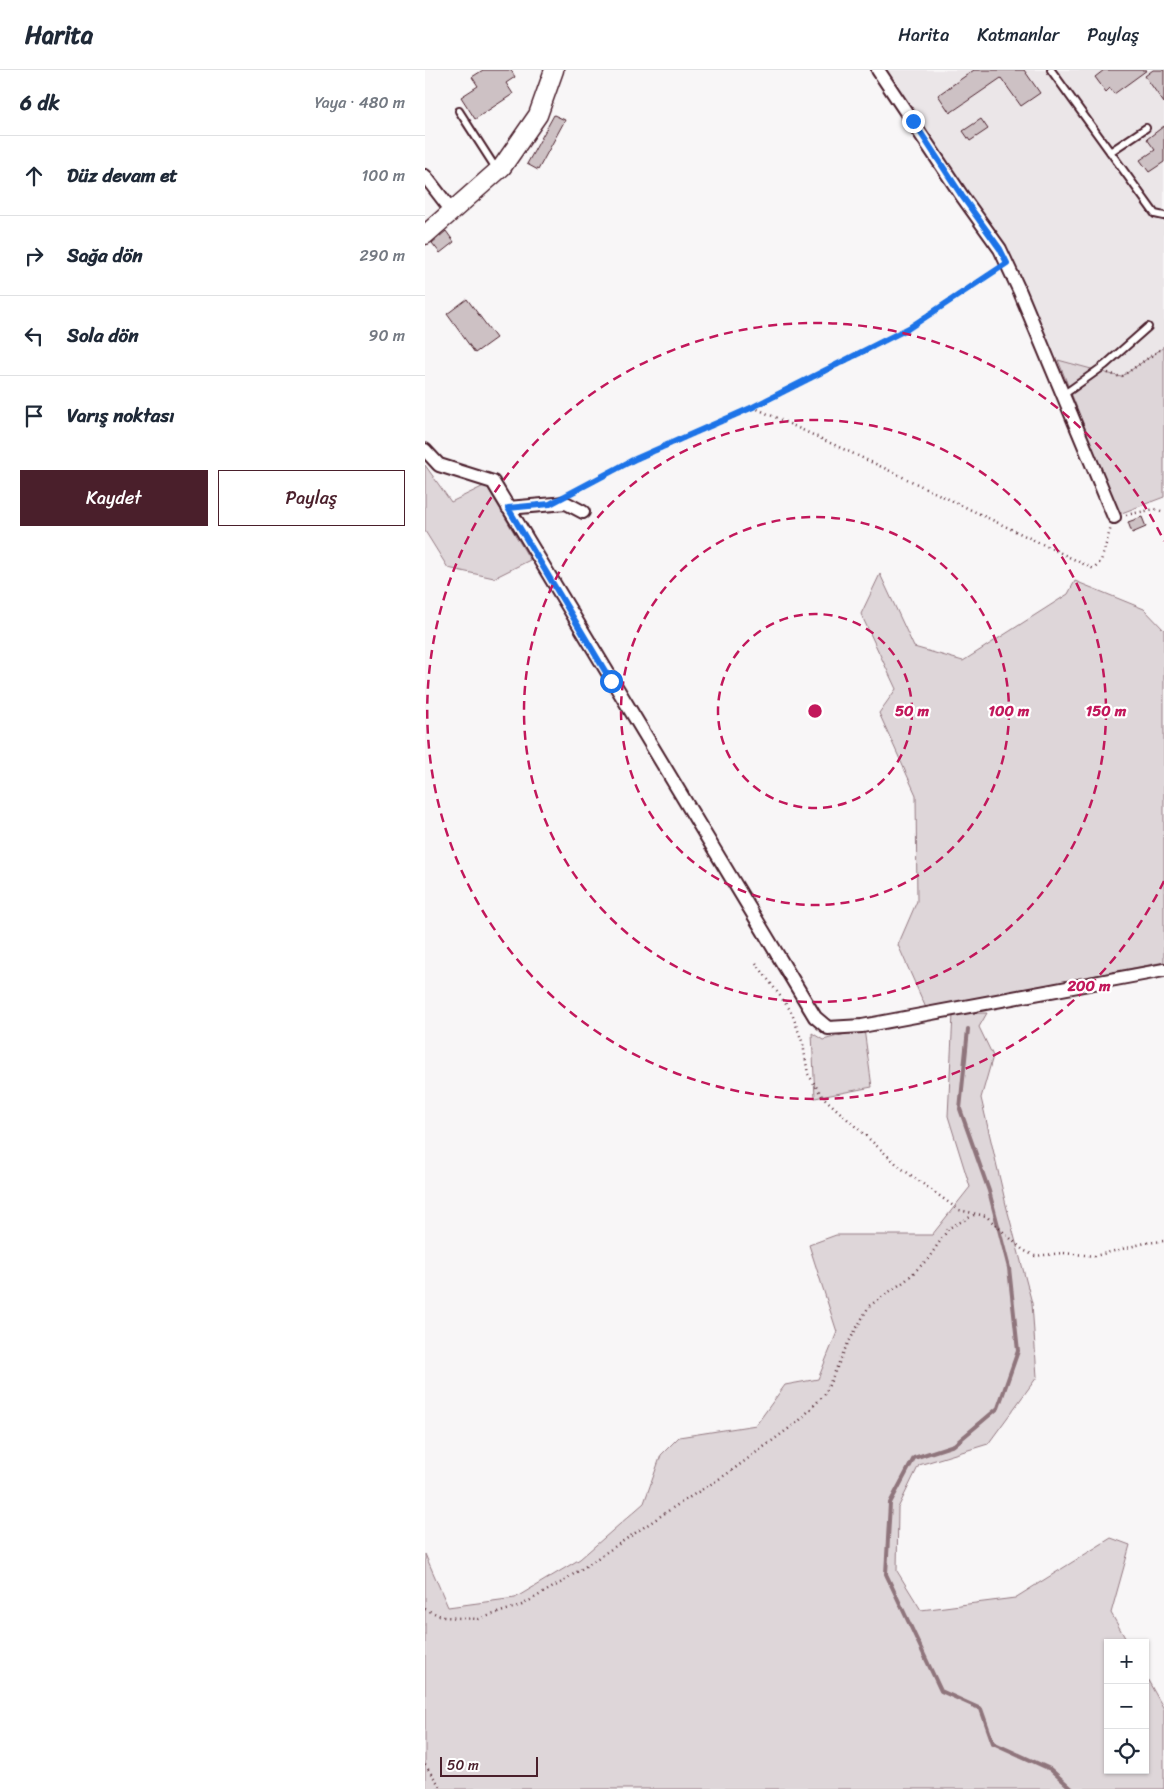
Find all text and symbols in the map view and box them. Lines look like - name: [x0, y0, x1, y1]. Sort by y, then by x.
- text: Harita: [25, 14, 93, 56]
- text: Harita: [898, 19, 949, 51]
- text: Katmanlar: [977, 19, 1059, 51]
- text: Paylaş: [1087, 19, 1139, 51]
- text: 6 dk: [20, 84, 60, 122]
- text: Yaya · 480 m: [315, 88, 405, 117]
- route end: [902, 110, 925, 133]
- text: Düz devam et: [67, 159, 178, 192]
- text: 100 m: [361, 161, 405, 190]
- icon: ahead: [20, 162, 48, 190]
- text: Sağa dön: [67, 239, 142, 272]
- text: 290 m: [359, 241, 405, 270]
- icon: right: [20, 242, 48, 270]
- text: Sola dön: [67, 319, 138, 352]
- text: 90 m: [369, 321, 405, 350]
- icon: left: [20, 322, 48, 350]
- text: Varış noktası: [67, 399, 174, 432]
- icon: arrive: [20, 402, 48, 430]
- button: Kaydet: [20, 470, 208, 526]
- button: Paylaş: [218, 470, 405, 526]
- route start: [600, 670, 623, 693]
- text: 50 m: [895, 698, 930, 724]
- text: 100 m: [989, 698, 1030, 724]
- text: 150 m: [1086, 698, 1127, 724]
- centre of rings: [806, 702, 824, 720]
- text: 200 m: [1066, 973, 1111, 999]
- map controls: [1104, 1639, 1149, 1774]
- button: +: [1104, 1639, 1149, 1684]
- button: −: [1104, 1684, 1149, 1729]
- button: locate: [1104, 1729, 1149, 1774]
- text: 50 m: [447, 1753, 479, 1778]
- scale bar: [440, 1754, 537, 1777]

